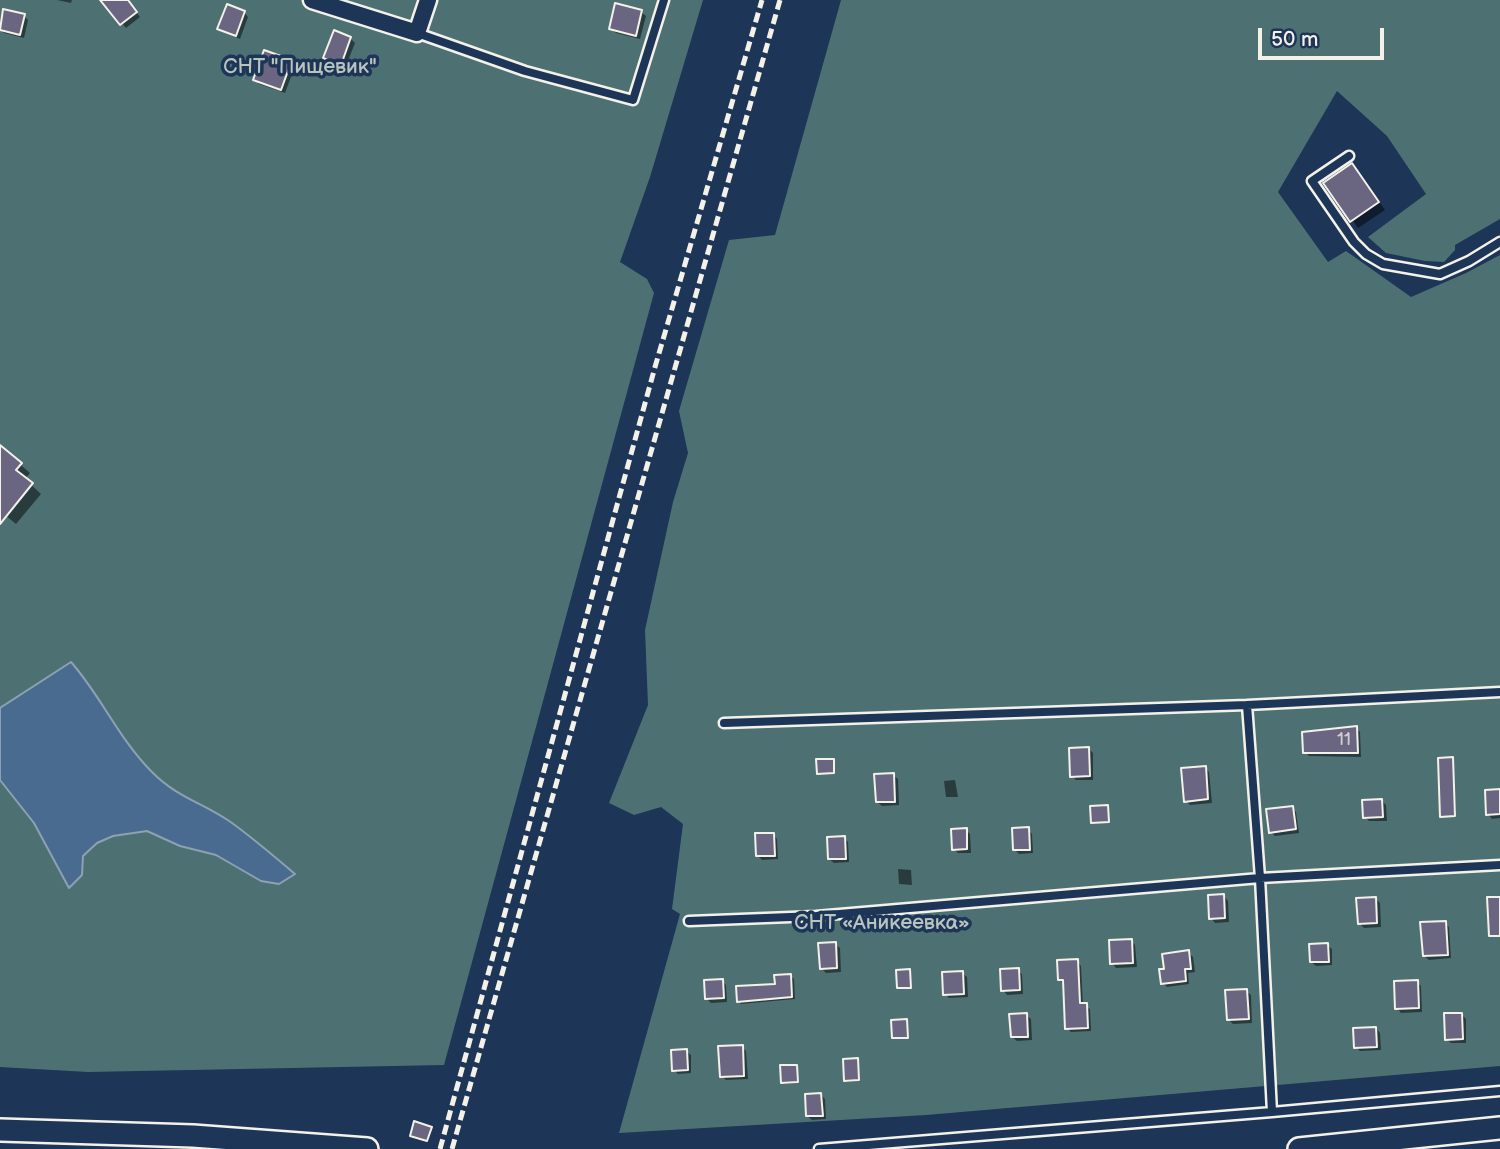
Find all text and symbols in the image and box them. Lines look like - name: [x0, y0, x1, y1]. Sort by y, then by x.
- scale bar: [1262, 14, 1388, 58]
- text: 50 m: [1271, 27, 1318, 52]
- park label: СНТ "Пищевик": [223, 55, 377, 81]
- house number: 11: [1337, 729, 1351, 751]
- park label: СНТ «Аникеевка»: [794, 911, 970, 937]

